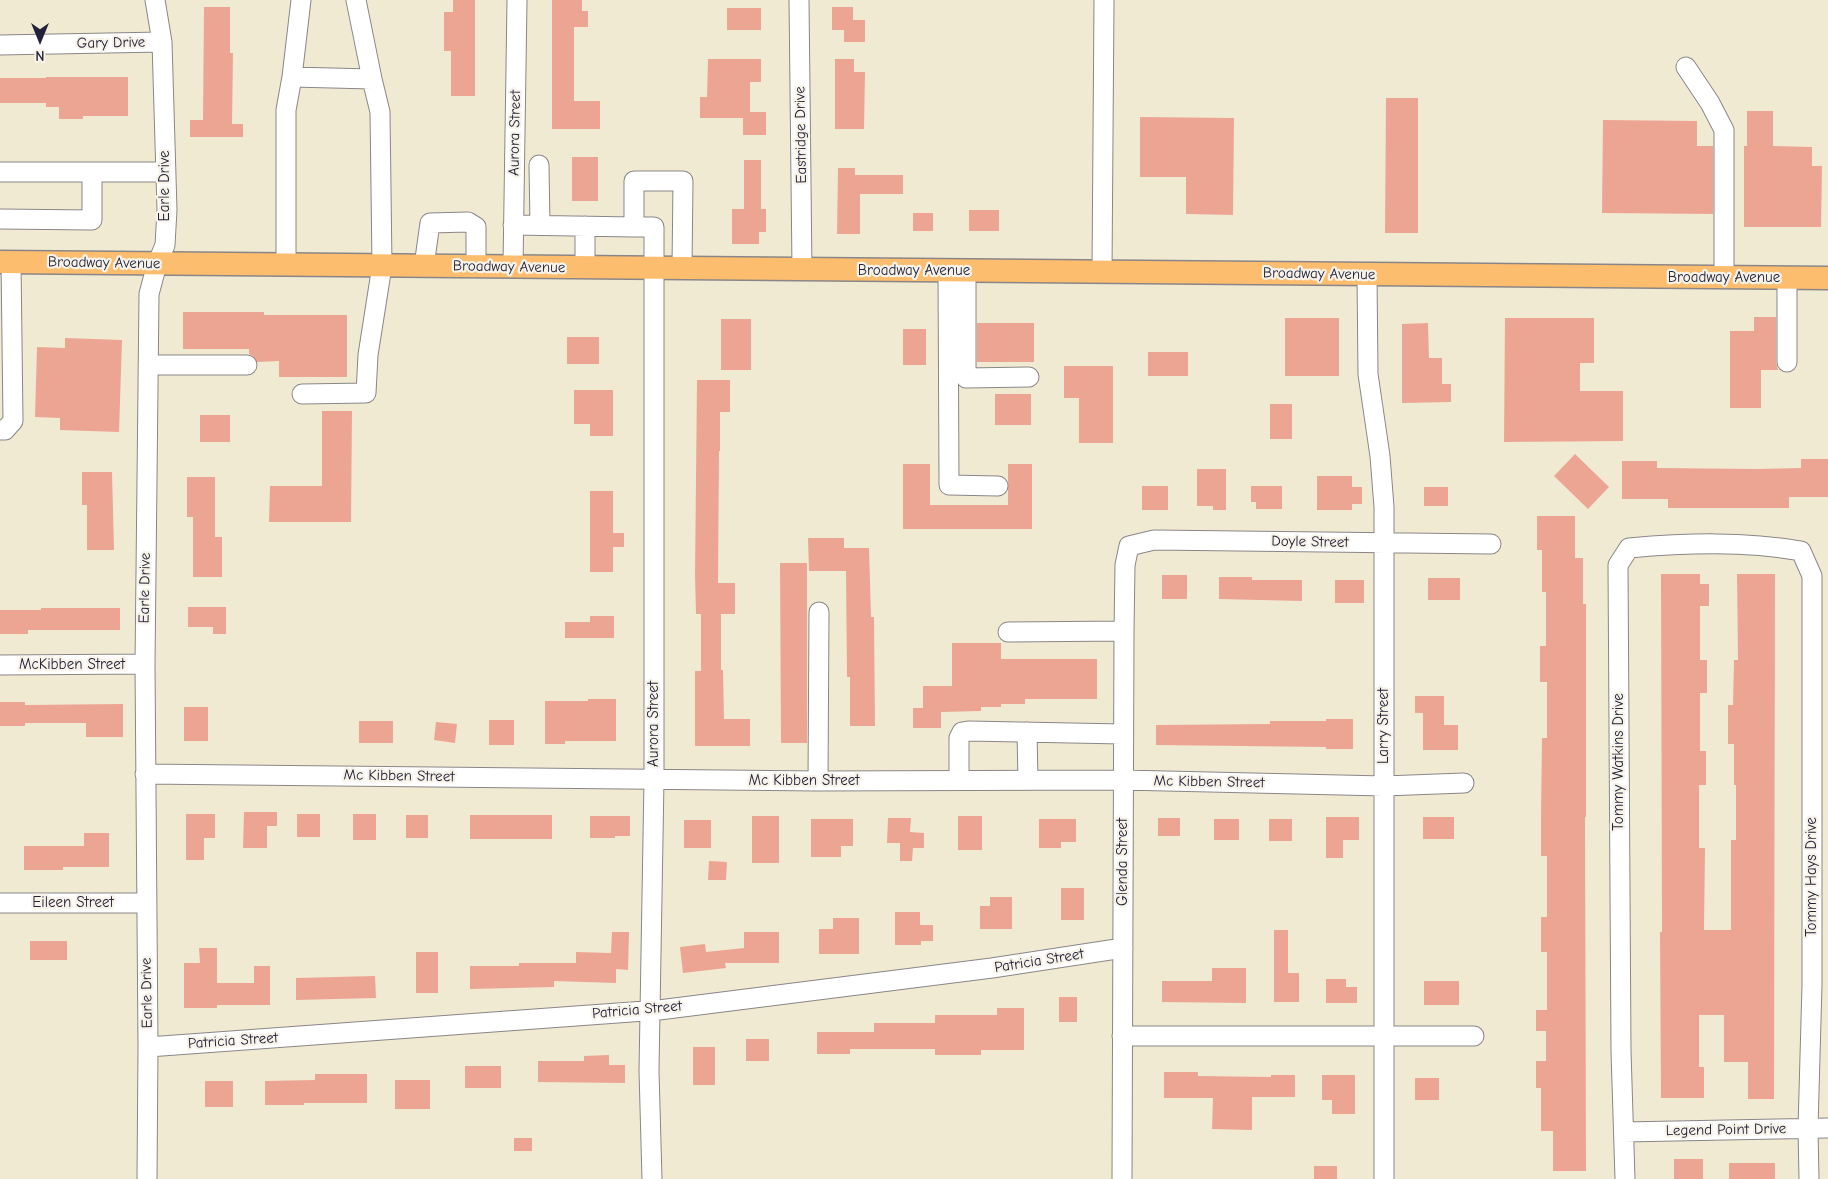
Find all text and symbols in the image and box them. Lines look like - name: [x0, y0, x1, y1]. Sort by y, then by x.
- north arrow: [15, 15, 65, 65]
- street label: Gary Drive: [77, 33, 145, 53]
- text: N: [35, 47, 45, 64]
- street label: Eastridge Drive: [791, 86, 811, 184]
- street label: Aurora Street: [505, 90, 525, 176]
- street label: Earle Drive: [156, 151, 174, 221]
- street label: Broadway Avenue: [48, 253, 160, 273]
- street label: Broadway Avenue: [453, 257, 565, 277]
- street label: Broadway Avenue: [858, 262, 970, 280]
- street label: Broadway Avenue: [1263, 264, 1375, 284]
- street label: Broadway Avenue: [1668, 269, 1780, 287]
- street label: Doyle Street: [1271, 532, 1349, 552]
- street label: Earle Drive: [135, 552, 155, 624]
- street label: McKibben Street: [19, 656, 125, 674]
- street label: Aurora Street: [645, 681, 663, 767]
- street label: Larry Street: [1375, 688, 1393, 764]
- street label: Tommy Watkins Drive: [1610, 693, 1628, 831]
- street label: Mc Kibben Street: [343, 766, 455, 786]
- street label: Mc Kibben Street: [748, 772, 860, 790]
- street label: Mc Kibben Street: [1153, 772, 1265, 792]
- street label: Tommy Hays Drive: [1803, 817, 1821, 937]
- street label: Glenda Street: [1114, 818, 1132, 906]
- street label: Eileen Street: [32, 894, 114, 912]
- street label: Patricia Street: [993, 945, 1085, 977]
- street label: Earle Drive: [137, 957, 157, 1029]
- street label: Patricia Street: [591, 997, 683, 1023]
- street label: Patricia Street: [187, 1029, 279, 1053]
- street label: Legend Point Drive: [1666, 1120, 1786, 1140]

